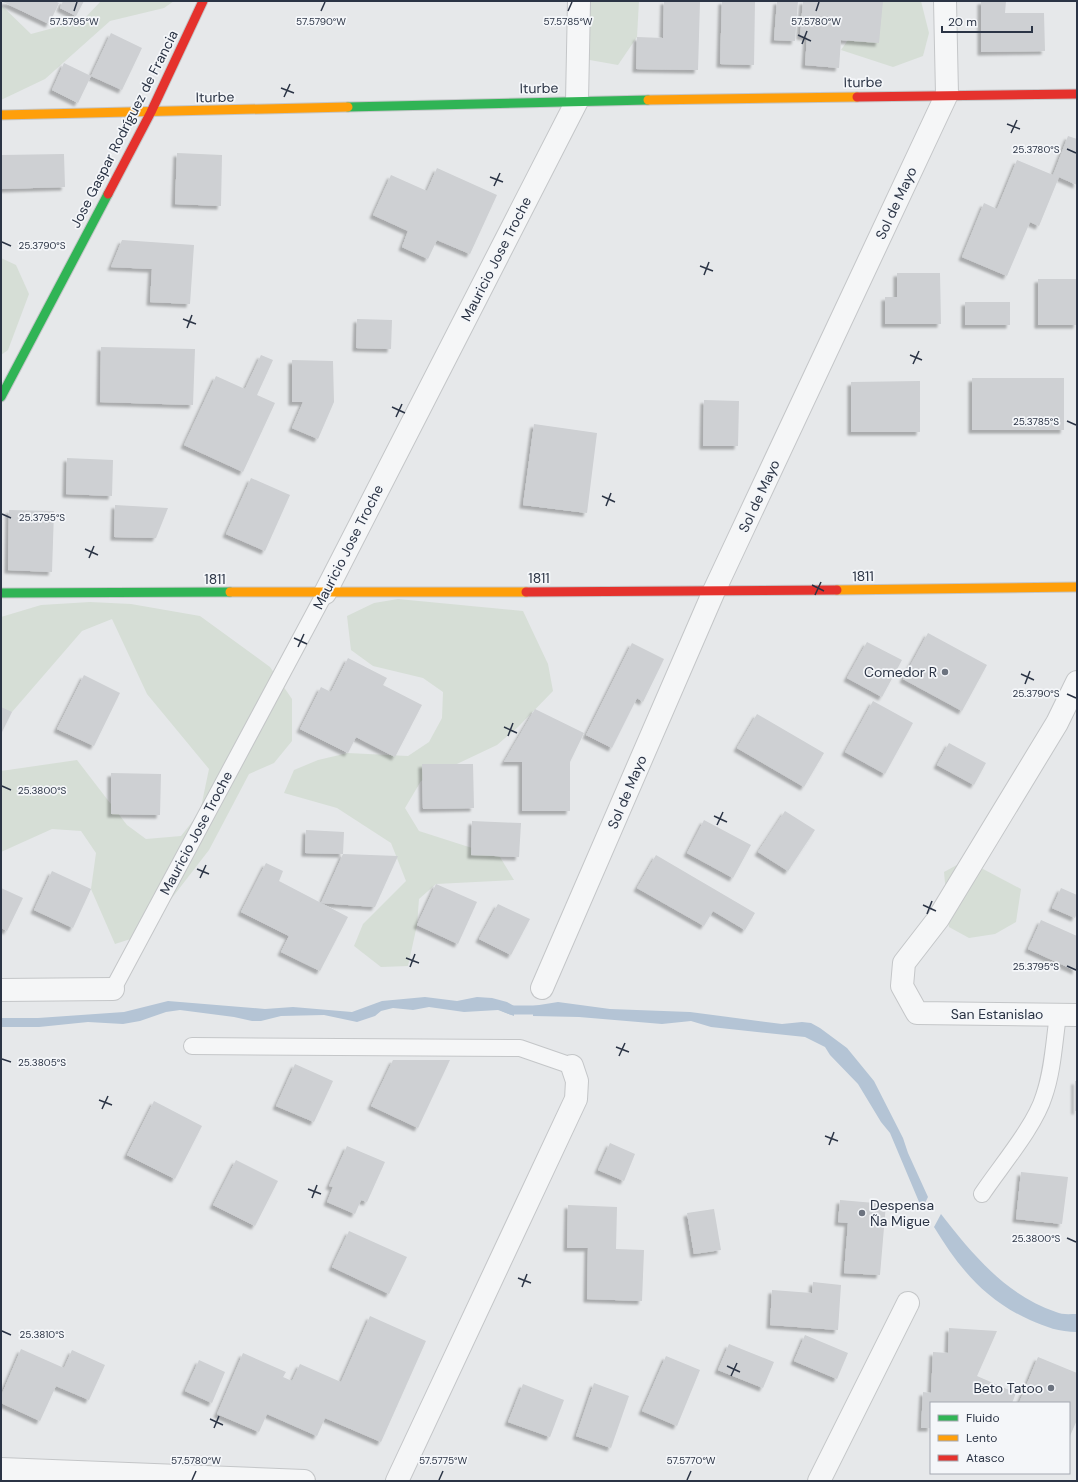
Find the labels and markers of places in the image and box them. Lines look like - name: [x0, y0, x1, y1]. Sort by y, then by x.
- place label: Comedor R: [864, 663, 937, 681]
- marker: Comedor R: [940, 667, 950, 677]
- place label: Despensa Ña Migue: [870, 1196, 934, 1230]
- marker: Despensa Ña Migue: [857, 1208, 867, 1218]
- place label: Beto Tatoo: [973, 1379, 1043, 1397]
- marker: Beto Tatoo: [1046, 1383, 1056, 1393]

